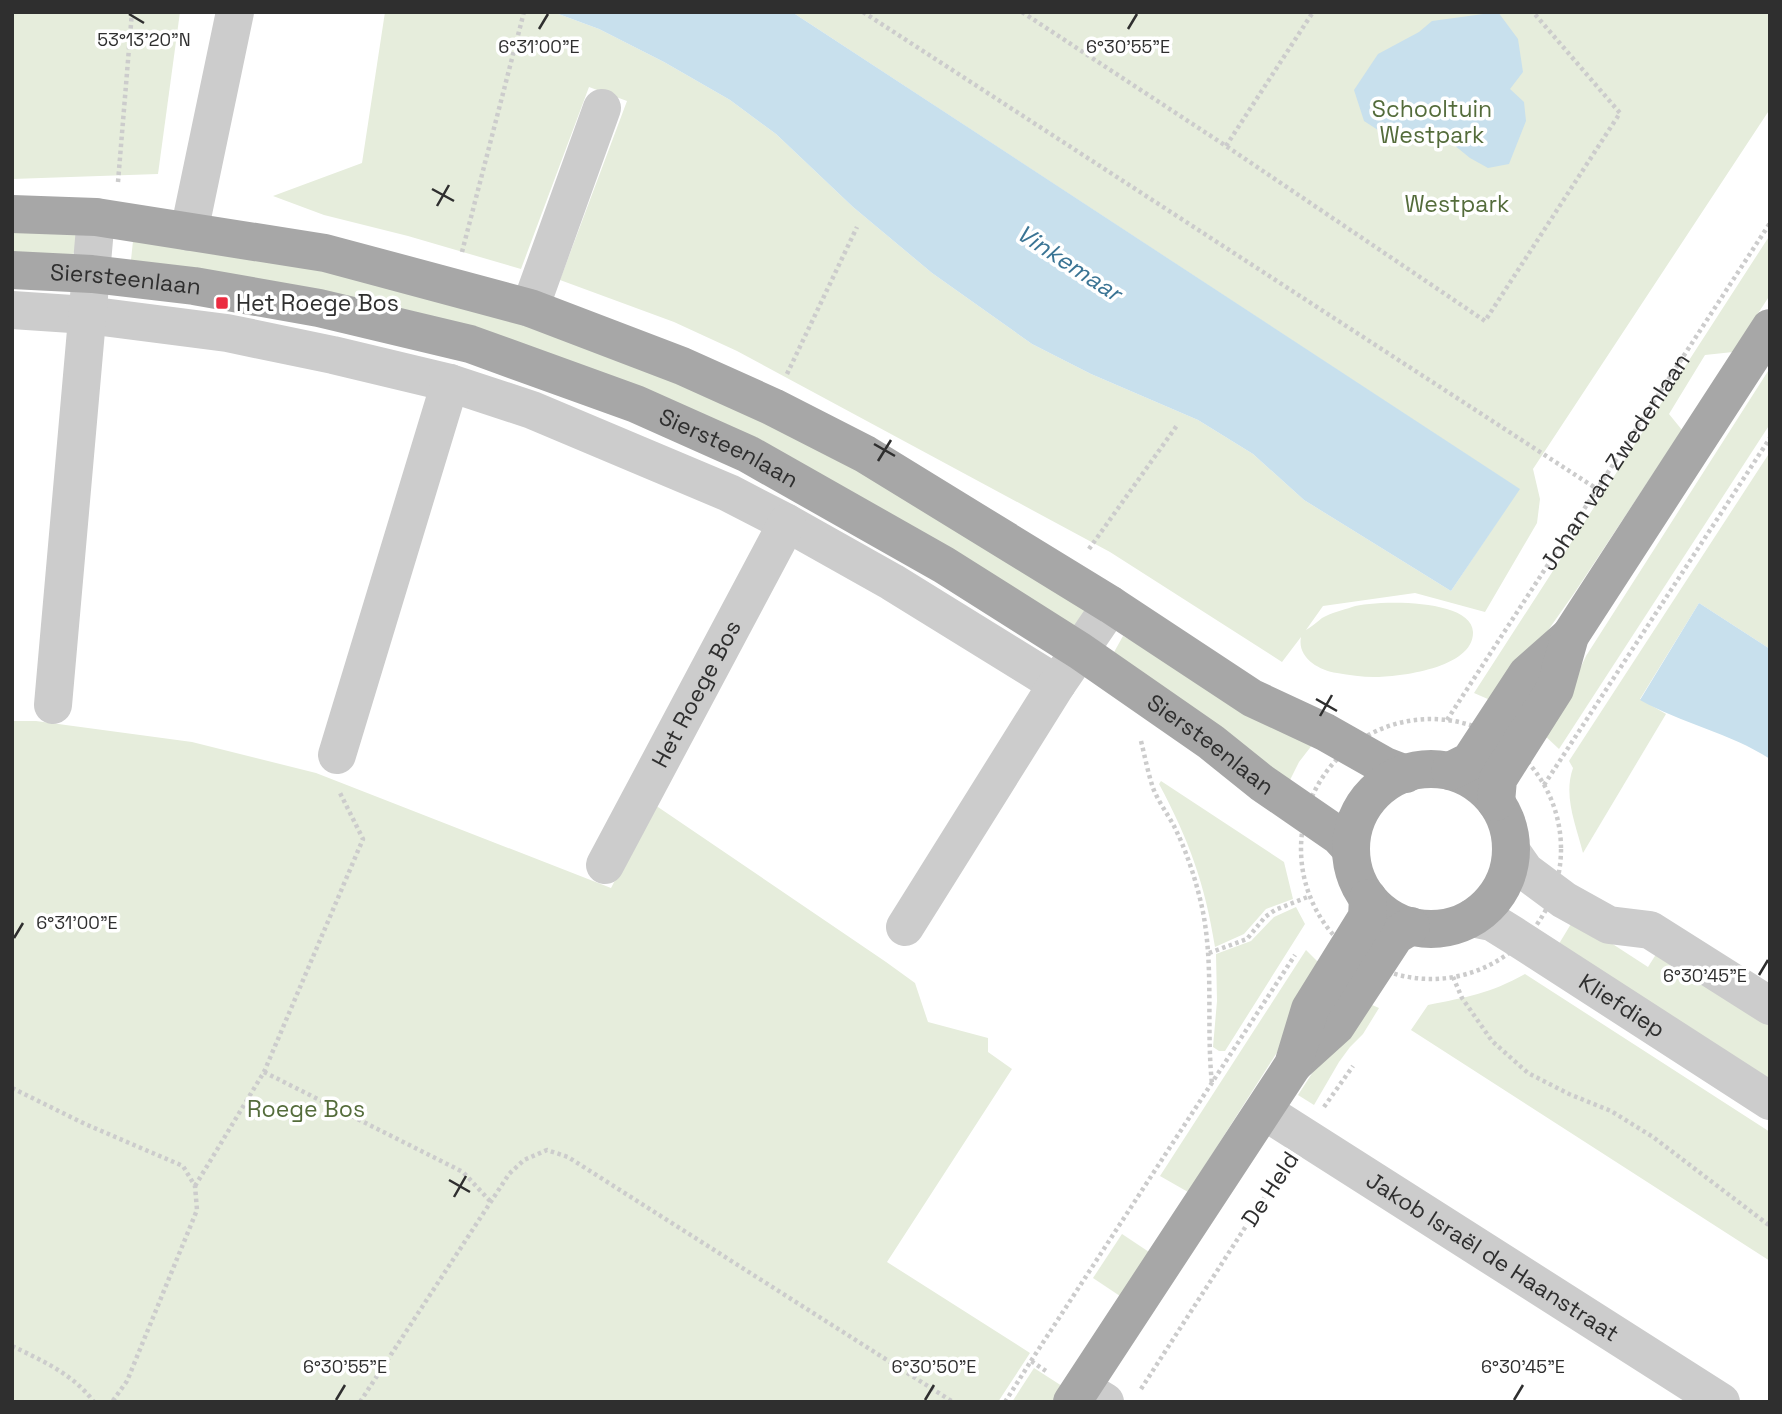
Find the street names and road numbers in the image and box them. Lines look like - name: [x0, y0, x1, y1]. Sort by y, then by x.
- street label: Siersteenlaan: [49, 257, 203, 302]
- street label: Johan van Zwedenlaan: [1533, 347, 1697, 576]
- street label: Siersteenlaan: [654, 401, 804, 494]
- street label: Het Roege Bos: [645, 615, 748, 773]
- street label: Siersteenlaan: [1141, 687, 1280, 802]
- street label: Kliefdiep: [1573, 967, 1671, 1044]
- street label: De Held: [1235, 1146, 1305, 1232]
- street label: Jakob Israël de Haanstraat: [1360, 1165, 1625, 1348]

